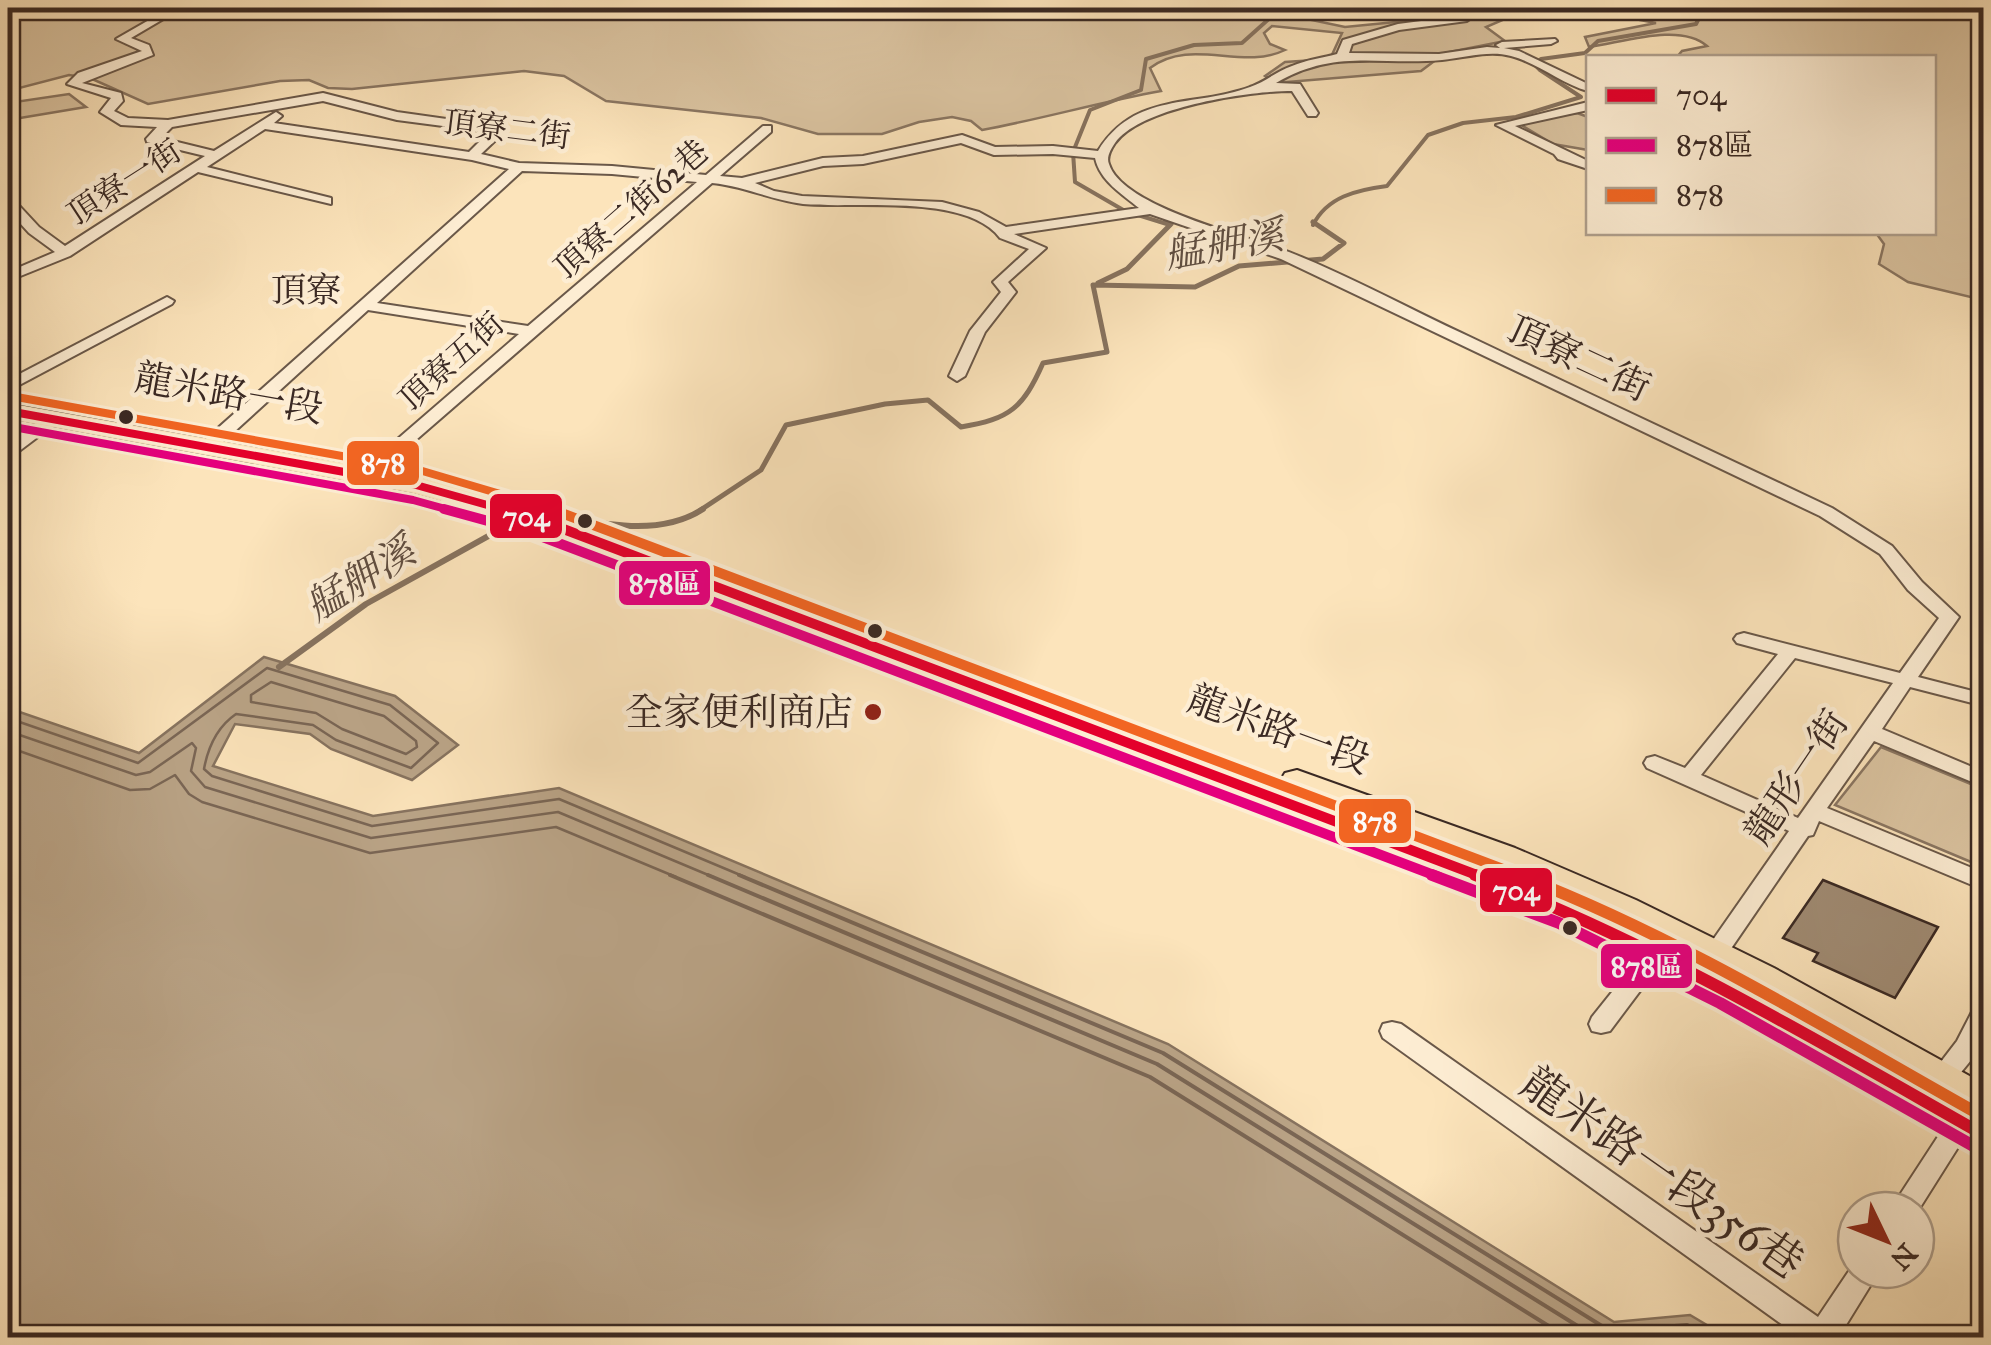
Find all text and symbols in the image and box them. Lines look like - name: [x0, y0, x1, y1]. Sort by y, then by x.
- legend: [1586, 55, 1936, 235]
- text: 704: [1676, 77, 1727, 113]
- street label: 頂寮二街: [441, 102, 573, 157]
- text: 878區: [1676, 127, 1754, 163]
- street label: 頂寮一街: [60, 131, 189, 234]
- street label: 頂寮二街62巷: [546, 132, 717, 287]
- text: 878: [1676, 177, 1724, 213]
- water label: 艋舺溪: [1161, 209, 1291, 279]
- district label: 頂寮: [271, 269, 341, 312]
- street label: 頂寮五街: [391, 304, 512, 419]
- street label: 頂寮二街: [1500, 305, 1658, 411]
- street label: 龍米路一段: [131, 354, 327, 432]
- unlabelled marker: [116, 407, 136, 427]
- line badge: 878: [345, 439, 421, 487]
- text: 878: [361, 446, 405, 481]
- line badge: 704: [488, 492, 564, 540]
- text: 704: [503, 499, 551, 534]
- unlabelled marker: [575, 511, 595, 531]
- water label: 艋舺溪: [296, 524, 428, 631]
- line badge: 878區: [617, 559, 712, 607]
- text: 878區: [629, 566, 701, 601]
- unlabelled marker: [865, 621, 885, 641]
- street label: 龍米路一段: [1182, 675, 1376, 783]
- place label: 全家便利商店: [625, 689, 853, 735]
- marker: 全家便利商店: [862, 701, 884, 723]
- street label: 龍形一街: [1734, 701, 1858, 853]
- line badge: 878: [1337, 797, 1413, 845]
- text: 878: [1353, 804, 1397, 839]
- line badge: 704: [1478, 866, 1554, 914]
- text: 704: [1493, 873, 1541, 908]
- unlabelled marker: [1560, 918, 1580, 938]
- line badge: 878區: [1599, 942, 1694, 990]
- text: 878區: [1611, 949, 1683, 984]
- street label: 龍米路一段356巷: [1511, 1055, 1814, 1290]
- north arrow: [1836, 1190, 1936, 1290]
- text: N: [1883, 1236, 1925, 1278]

